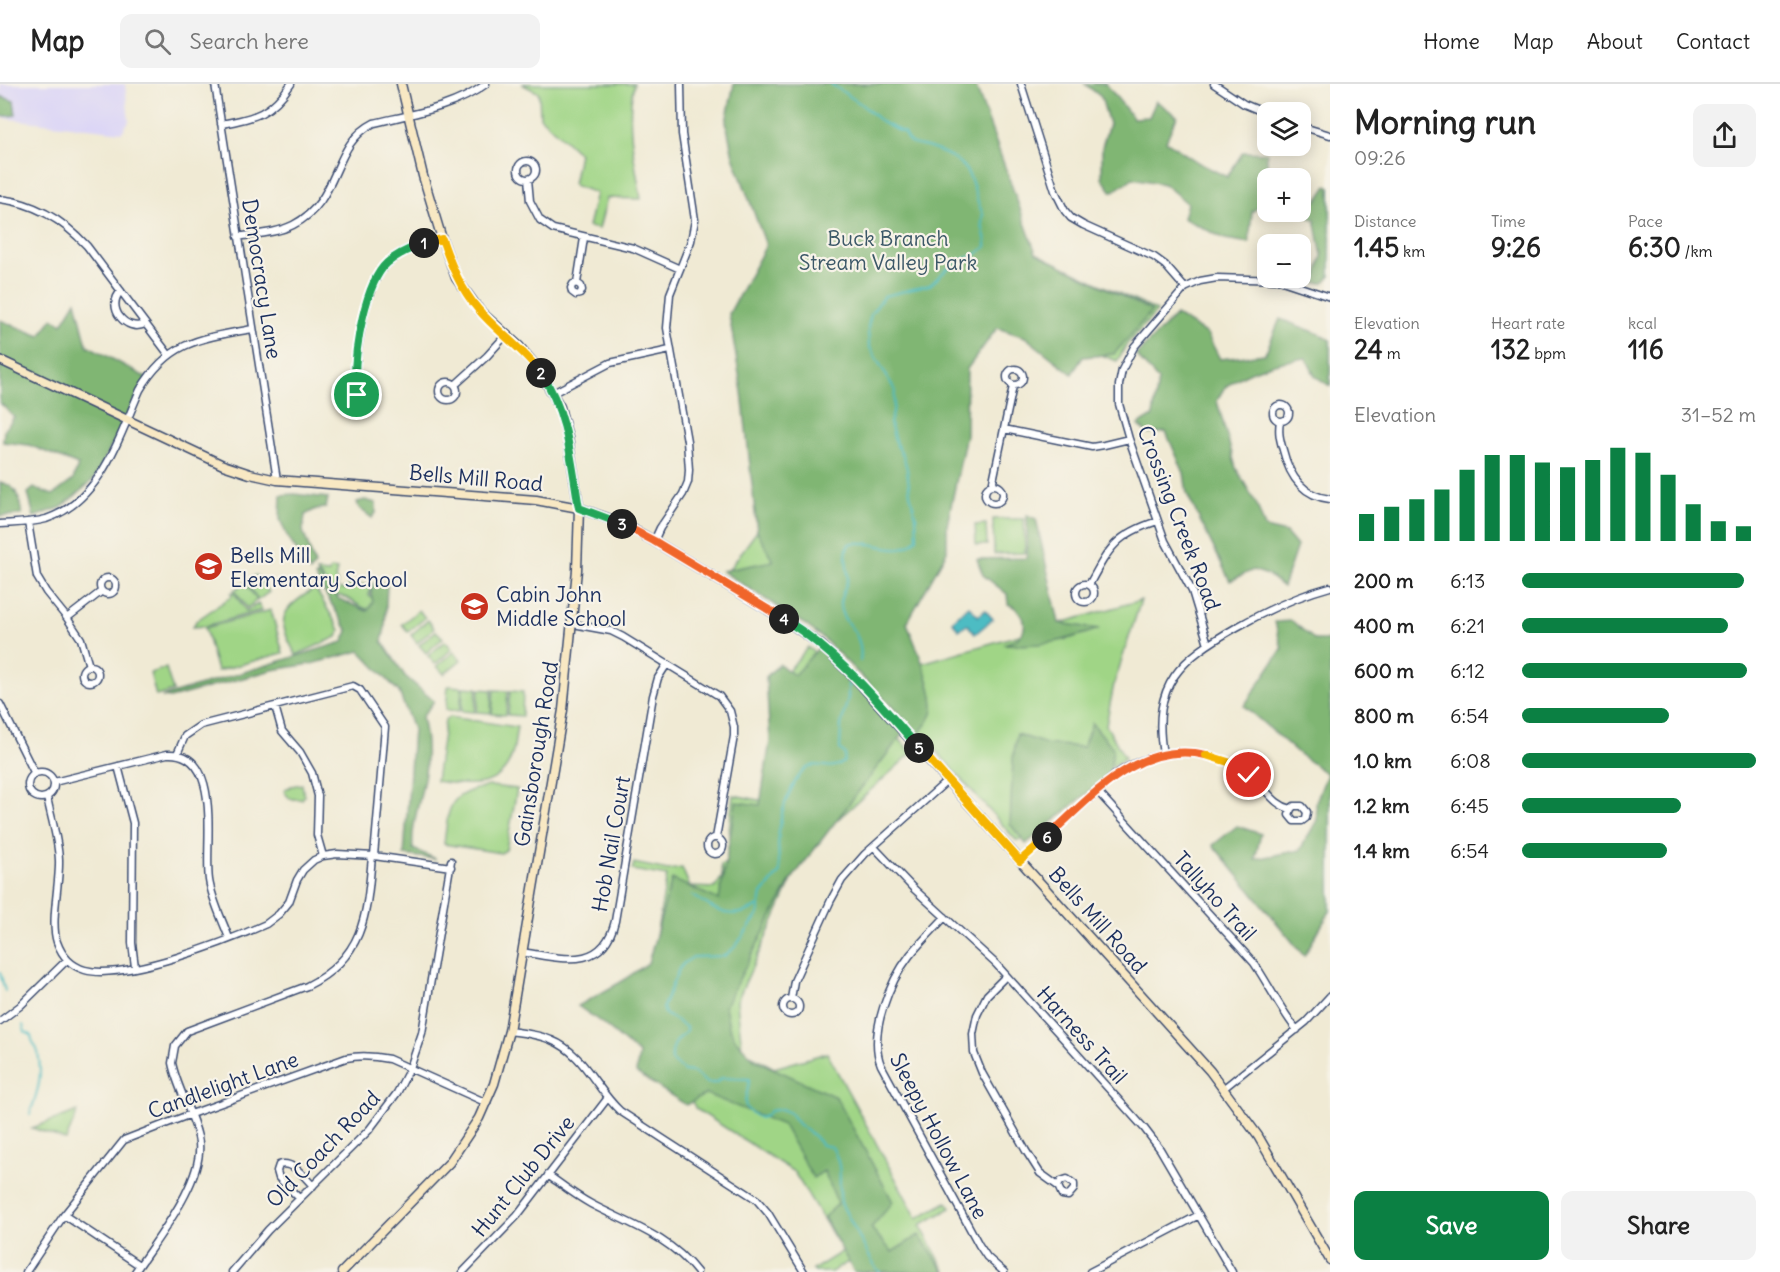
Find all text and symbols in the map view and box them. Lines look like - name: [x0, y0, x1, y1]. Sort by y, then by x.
- search box: [120, 14, 540, 68]
- text: Map: [30, 23, 84, 59]
- icon: search: [141, 25, 174, 58]
- text: Search here: [189, 27, 309, 55]
- text: Home: [1423, 28, 1480, 55]
- text: Map: [1513, 28, 1554, 55]
- text: About: [1587, 28, 1643, 55]
- text: Contact: [1676, 28, 1750, 55]
- text: Morning run: [1354, 101, 1536, 143]
- map controls: [1257, 102, 1311, 288]
- button: layers: [1257, 102, 1311, 156]
- button: share: [1693, 104, 1756, 167]
- text: 09:26: [1354, 145, 1406, 170]
- button: +: [1257, 168, 1311, 222]
- street label: Democracy Lane: [236, 197, 288, 361]
- text: Distance: [1354, 211, 1416, 231]
- text: Time: [1491, 211, 1526, 231]
- text: Pace: [1628, 211, 1663, 231]
- park label: Buck Branch Stream Valley Park: [799, 225, 977, 276]
- pin: 1: [409, 228, 439, 258]
- text: 1.45: [1354, 231, 1399, 264]
- text: 9:26: [1491, 231, 1541, 264]
- text: 6:30: [1628, 231, 1681, 264]
- text: 1: [421, 233, 427, 253]
- button: −: [1257, 234, 1311, 288]
- text: km: [1399, 241, 1425, 261]
- text: /km: [1681, 241, 1713, 261]
- text: Elevation: [1354, 313, 1420, 333]
- text: Heart rate: [1491, 313, 1565, 333]
- text: kcal: [1628, 313, 1657, 333]
- text: 24: [1354, 333, 1383, 366]
- text: 132: [1491, 333, 1530, 366]
- text: 116: [1628, 333, 1664, 366]
- text: m: [1383, 343, 1401, 363]
- text: bpm: [1530, 343, 1566, 363]
- pin: 2: [526, 358, 556, 388]
- text: 2: [537, 363, 545, 383]
- pin: [331, 369, 382, 420]
- icon: arrive: [340, 378, 373, 411]
- text: Elevation: [1354, 402, 1436, 427]
- text: 31–52 m: [1681, 402, 1756, 427]
- street label: Crossing Creek Road: [1131, 422, 1227, 614]
- street label: Bells Mill Road: [408, 459, 544, 497]
- pin: 3: [607, 509, 637, 539]
- text: 3: [617, 514, 627, 534]
- place label: Bells Mill Elementary School: [230, 542, 407, 593]
- school or university icon: Bells Mill Elementary School: [193, 551, 225, 583]
- text: 200 m: [1354, 568, 1414, 593]
- text: 6:13: [1450, 568, 1485, 593]
- place label: Cabin John Middle School: [496, 581, 626, 632]
- school or university icon: Cabin John Middle School: [459, 590, 491, 622]
- pin: 4: [769, 604, 799, 634]
- text: 4: [779, 609, 789, 629]
- text: 400 m: [1354, 613, 1414, 638]
- text: 6:21: [1450, 613, 1485, 638]
- text: 600 m: [1354, 658, 1414, 683]
- text: 6:12: [1450, 658, 1485, 683]
- street label: Gainsborough Road: [508, 659, 564, 849]
- text: 800 m: [1354, 703, 1414, 728]
- text: 6:54: [1450, 703, 1489, 728]
- pin: 5: [904, 733, 934, 763]
- text: 5: [914, 738, 924, 758]
- text: 1.0 km: [1354, 748, 1412, 773]
- text: 6:08: [1450, 748, 1491, 773]
- pin: [1223, 749, 1274, 800]
- icon: check: [1232, 758, 1265, 791]
- street label: Hob Nail Court: [586, 774, 636, 914]
- text: 1.2 km: [1354, 793, 1410, 818]
- text: 6:45: [1450, 793, 1489, 818]
- pin: 6: [1032, 822, 1062, 852]
- text: 6: [1042, 827, 1052, 847]
- text: 1.4 km: [1354, 838, 1410, 863]
- text: 6:54: [1450, 838, 1489, 863]
- street label: Tallyho Trail: [1168, 846, 1262, 946]
- street label: Bells Mill Road: [1043, 861, 1153, 979]
- street label: Harness Trail: [1031, 980, 1133, 1090]
- street label: Candlelight Lane: [144, 1045, 302, 1125]
- street label: Sleepy Hollow Lane: [884, 1048, 994, 1224]
- street label: Old Coach Road: [260, 1085, 386, 1213]
- street label: Hunt Club Drive: [466, 1110, 580, 1242]
- button: Save: [1354, 1191, 1549, 1260]
- button: Share: [1561, 1191, 1756, 1260]

